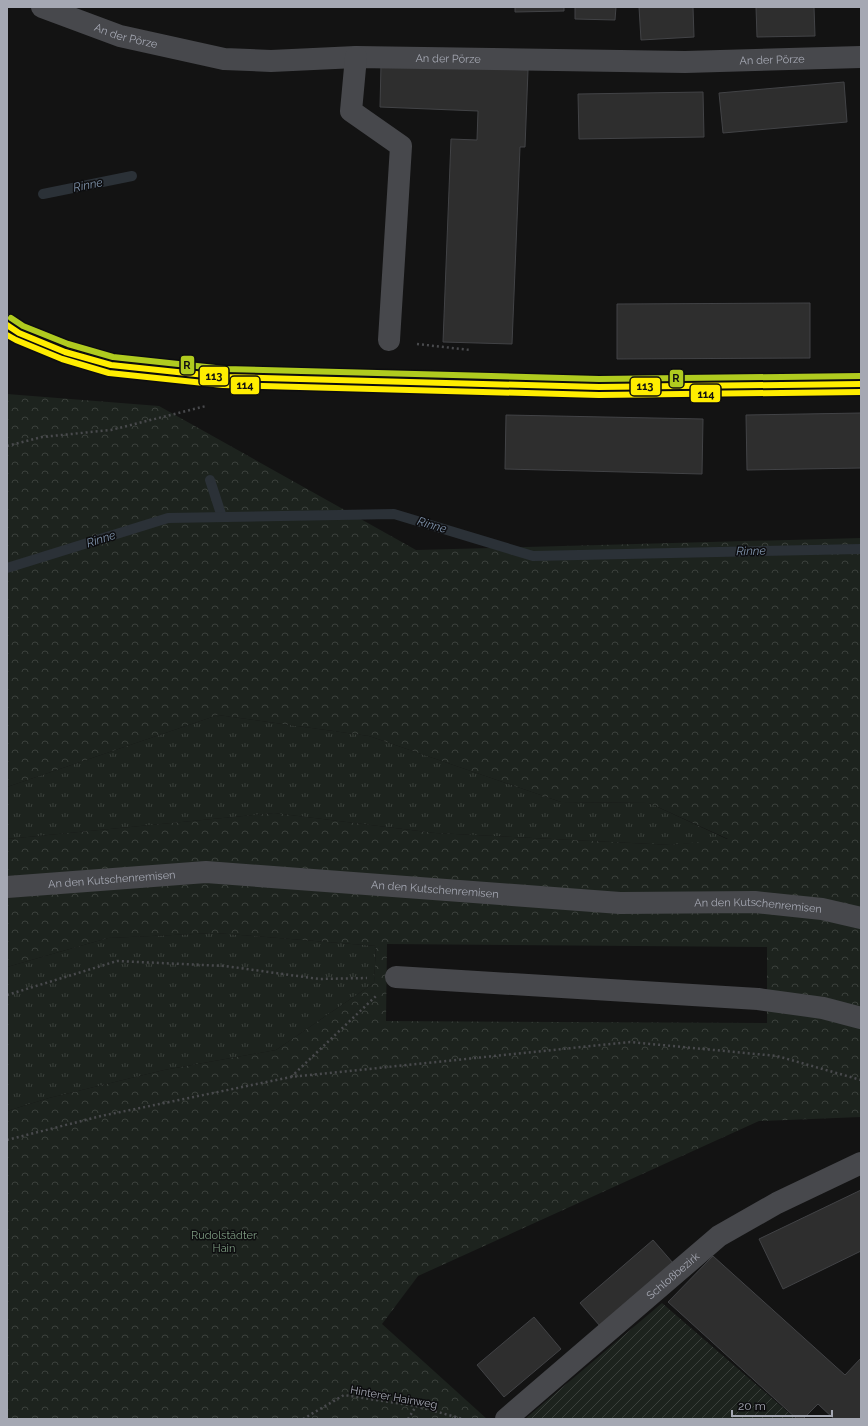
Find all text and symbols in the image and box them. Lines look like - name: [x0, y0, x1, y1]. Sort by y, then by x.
- street label: An der Pörze: [92, 21, 159, 51]
- street label: An der Pörze: [415, 52, 481, 66]
- street label: An der Pörze: [739, 53, 805, 67]
- water label: Rinne: [72, 175, 105, 195]
- line badge: R: [180, 355, 195, 375]
- text: R: [183, 359, 191, 372]
- line badge: 113: [199, 366, 229, 386]
- line badge: R: [669, 369, 684, 388]
- text: 113: [205, 370, 223, 383]
- text: R: [672, 372, 680, 385]
- line badge: 114: [230, 376, 260, 395]
- line badge: 113: [630, 377, 661, 396]
- text: 114: [236, 379, 254, 392]
- text: 113: [636, 380, 654, 393]
- line badge: 114: [690, 384, 721, 403]
- text: 114: [697, 388, 715, 401]
- water label: Rinne: [416, 514, 449, 536]
- water label: Rinne: [85, 528, 118, 550]
- water label: Rinne: [736, 544, 767, 558]
- street label: An den Kutschenremisen: [47, 868, 176, 891]
- street label: An den Kutschenremisen: [370, 878, 499, 901]
- street label: An den Kutschenremisen: [694, 896, 822, 916]
- park label: Rudolstädter Hain: [191, 1229, 257, 1255]
- street label: Schloßbezirk: [644, 1250, 702, 1302]
- street label: Hinterer Hainweg: [349, 1383, 438, 1412]
- scale bar: [732, 1392, 832, 1418]
- text: 20 m: [738, 1399, 766, 1413]

